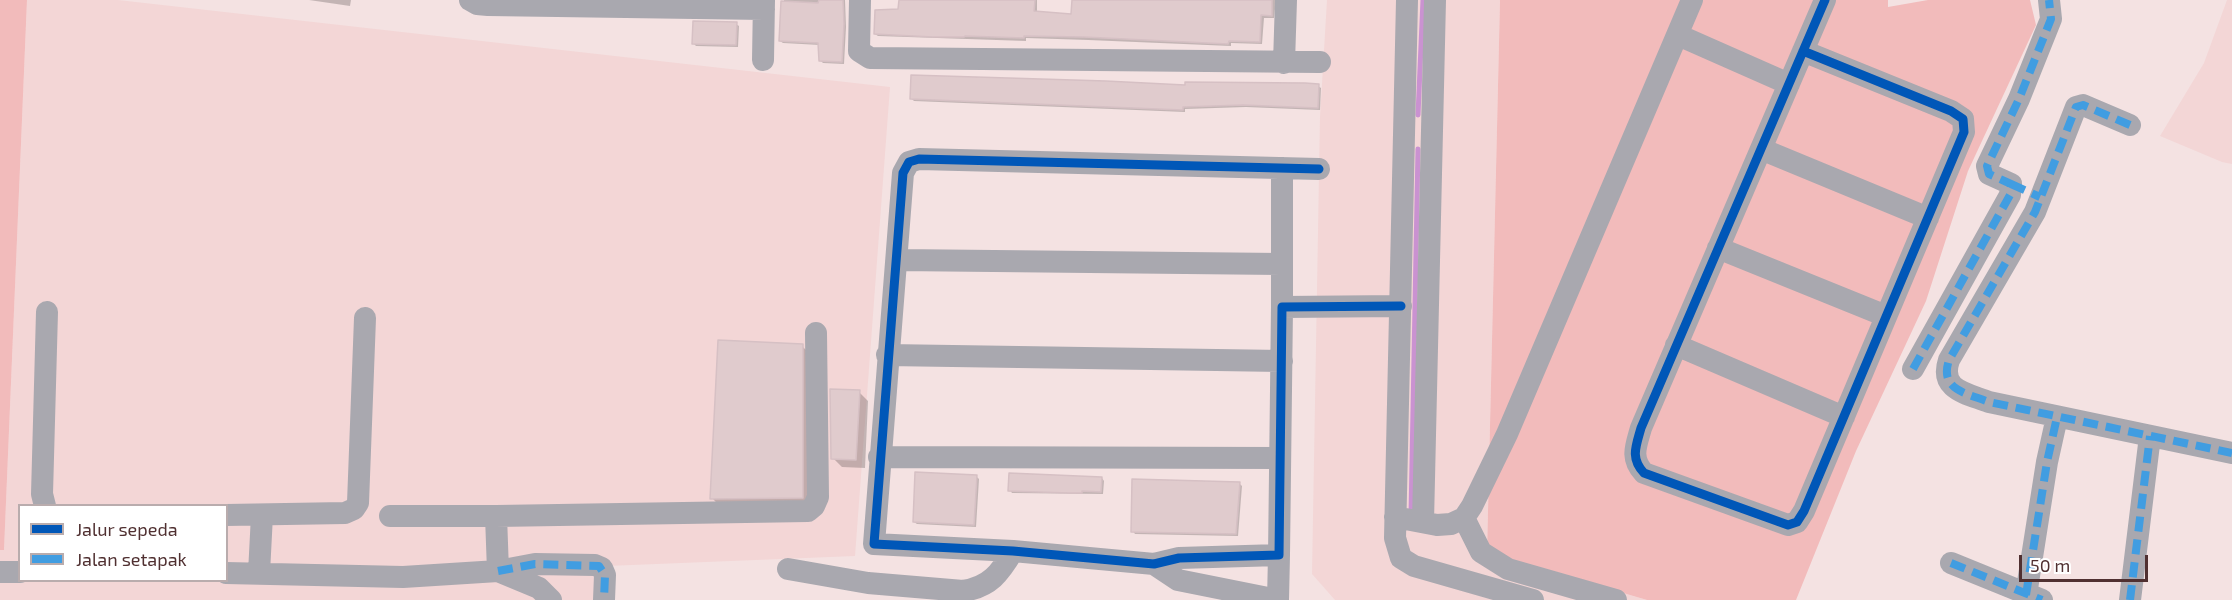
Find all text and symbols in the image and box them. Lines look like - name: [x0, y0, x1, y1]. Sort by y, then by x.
- legend: [18, 504, 228, 582]
- text: Jalur sepeda: [76, 518, 178, 540]
- scale bar: [2022, 543, 2151, 581]
- text: Jalan setapak: [76, 548, 187, 570]
- text: 50 m: [2030, 554, 2070, 576]

